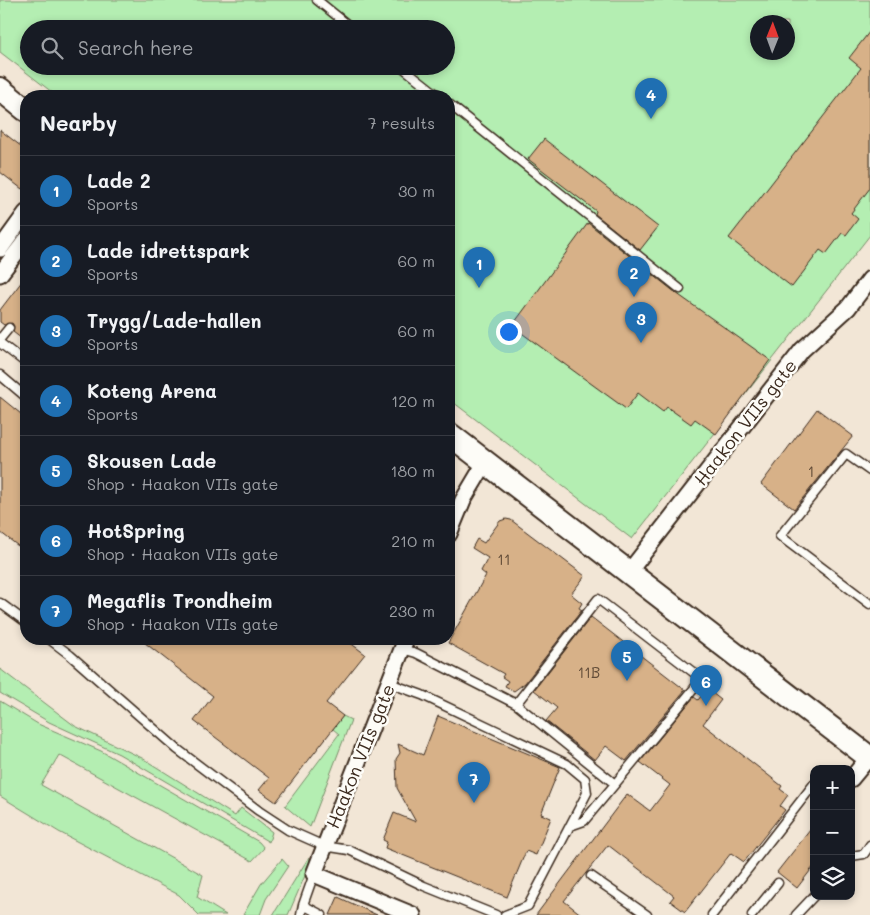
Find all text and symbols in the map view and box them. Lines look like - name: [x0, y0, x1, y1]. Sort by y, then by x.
- north arrow: [750, 15, 795, 60]
- search box: [20, 20, 455, 75]
- icon: search: [38, 34, 66, 62]
- text: Search here: [78, 35, 194, 60]
- pin: 4: [635, 78, 667, 119]
- text: Nearby: [40, 109, 117, 136]
- text: 7 results: [368, 112, 435, 133]
- text: Lade 2: [87, 168, 151, 193]
- text: 1: [52, 180, 60, 201]
- text: 30 m: [398, 180, 435, 201]
- text: Sports: [87, 193, 138, 214]
- text: Lade idrettspark: [87, 238, 250, 263]
- pin: 1: [463, 247, 495, 288]
- text: 2: [52, 250, 60, 271]
- text: 60 m: [398, 250, 435, 271]
- pin: 2: [618, 256, 650, 297]
- text: Sports: [87, 263, 138, 284]
- pin: 3: [625, 302, 657, 343]
- text: Trygg/Lade-hallen: [87, 308, 261, 333]
- your location: [496, 319, 522, 345]
- text: 3: [51, 320, 61, 341]
- text: 60 m: [398, 320, 435, 341]
- text: Sports: [87, 333, 138, 354]
- street label: Haakon VIIs gate: [688, 354, 802, 490]
- text: Koteng Arena: [87, 378, 217, 403]
- text: 4: [51, 390, 61, 411]
- text: 120 m: [391, 390, 435, 411]
- text: Sports: [87, 403, 138, 424]
- text: Skousen Lade: [87, 448, 216, 473]
- text: 5: [51, 460, 61, 481]
- text: 180 m: [390, 460, 435, 481]
- house number: 1: [808, 461, 814, 481]
- text: Shop · Haakon VIIs gate: [87, 473, 278, 494]
- text: HotSpring: [87, 518, 185, 543]
- text: 6: [51, 530, 61, 551]
- text: 210 m: [391, 530, 435, 551]
- text: Shop · Haakon VIIs gate: [87, 543, 278, 564]
- house number: 11: [497, 549, 511, 569]
- text: Megaflis Trondheim: [87, 588, 272, 613]
- text: 7: [52, 600, 60, 621]
- text: 230 m: [389, 600, 435, 621]
- text: Shop · Haakon VIIs gate: [87, 613, 278, 634]
- pin: 5: [611, 640, 643, 681]
- house number: 11B: [578, 662, 600, 682]
- pin: 6: [690, 665, 722, 706]
- street label: Haakon VIIs gate: [320, 680, 400, 832]
- pin: 7: [458, 762, 490, 803]
- map controls: [810, 765, 855, 900]
- button: +: [810, 765, 855, 810]
- button: −: [810, 810, 855, 855]
- button: layers: [810, 855, 855, 900]

